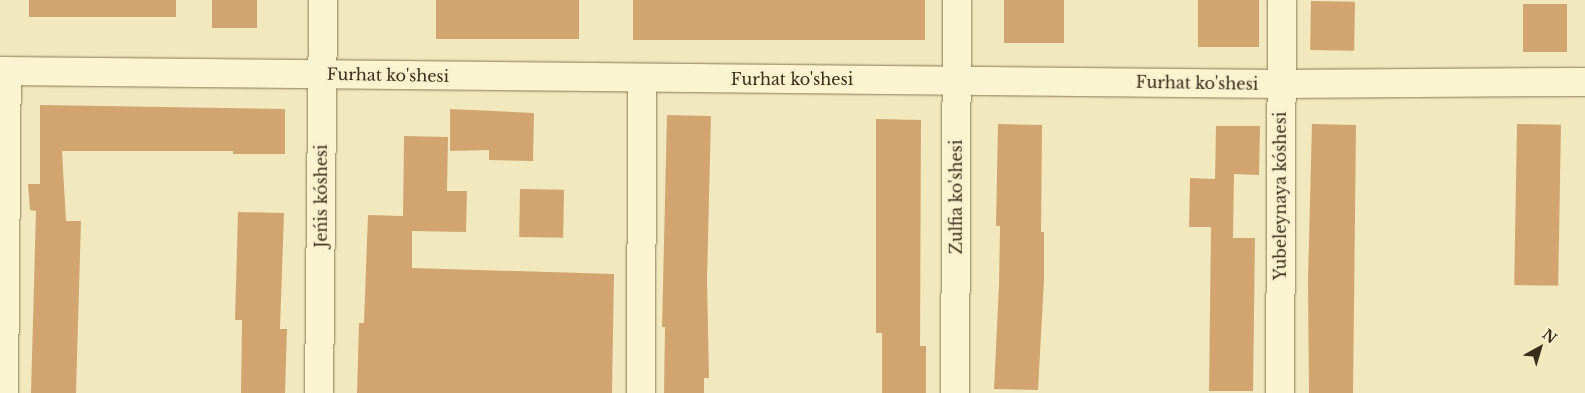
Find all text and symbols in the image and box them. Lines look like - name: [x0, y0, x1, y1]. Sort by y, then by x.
- street label: Furhat ko'shesi: [327, 64, 449, 86]
- street label: Furhat ko'shesi: [731, 69, 853, 89]
- street label: Furhat ko'shesi: [1136, 72, 1258, 94]
- street label: Yubeleynaya kóshesi: [1270, 112, 1290, 280]
- street label: Zulfia ko'shesi: [946, 140, 966, 254]
- street label: Jeńis kóshesi: [311, 144, 331, 248]
- north arrow: [1515, 323, 1565, 373]
- text: N: [1539, 325, 1560, 347]

